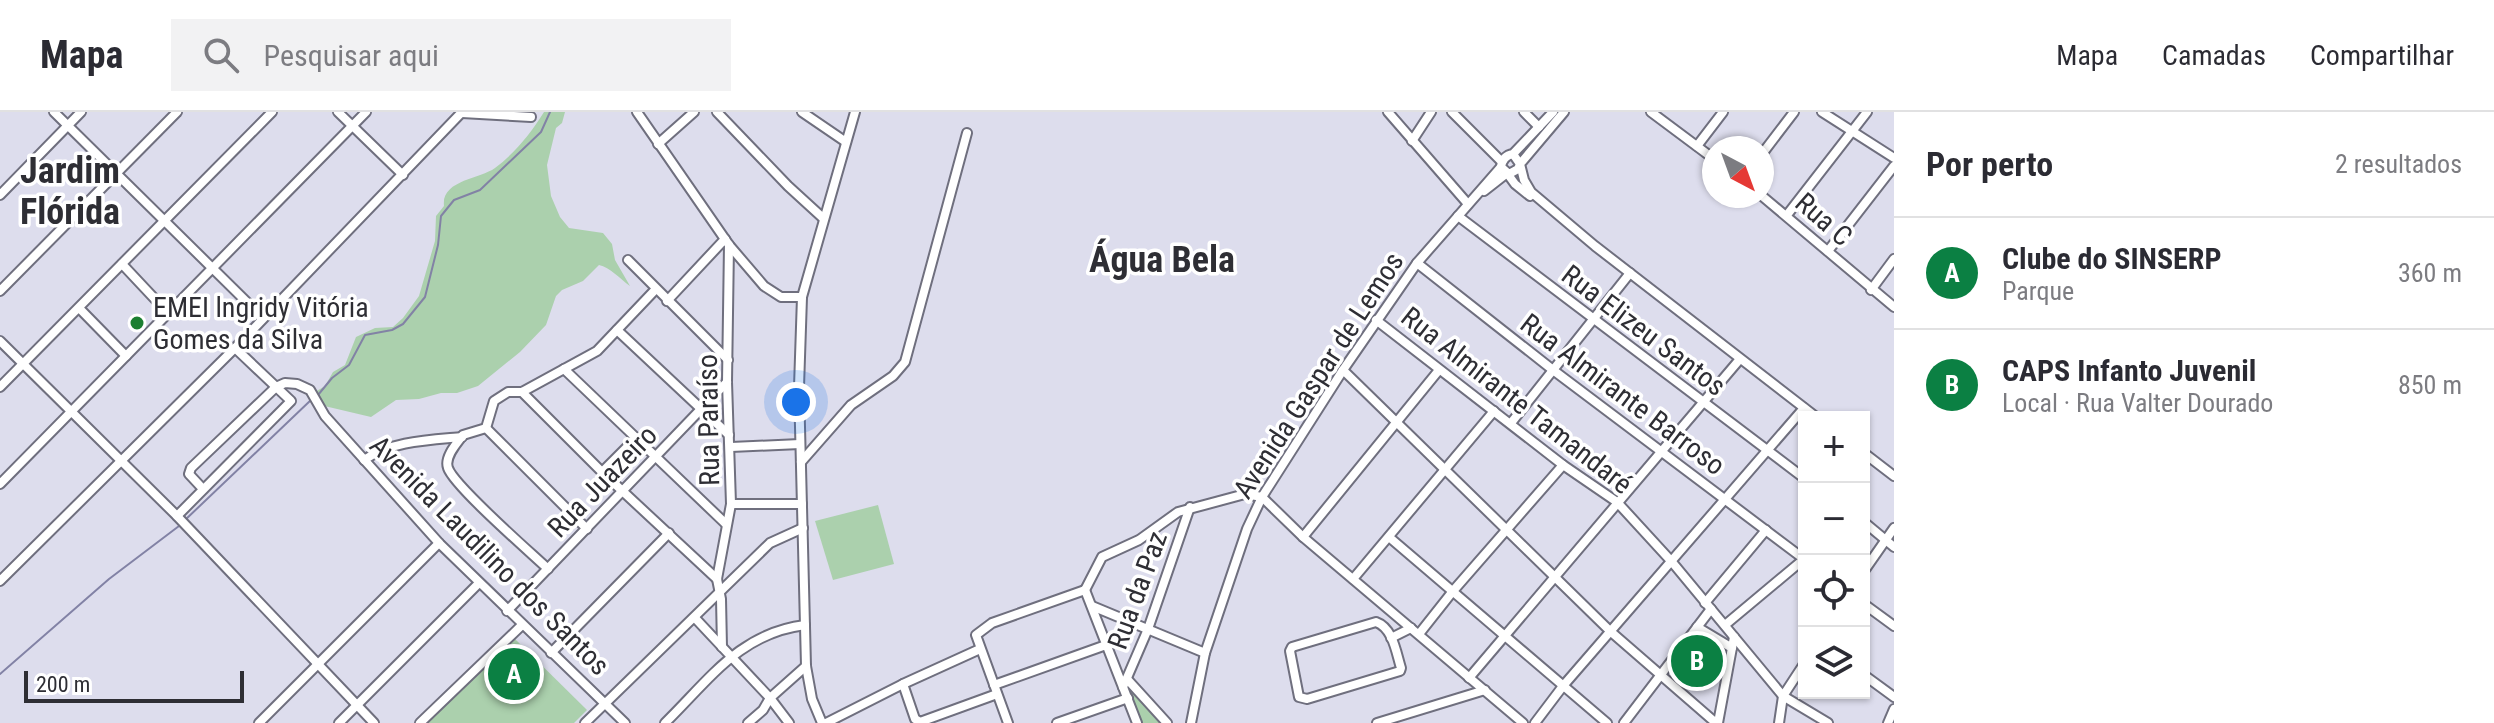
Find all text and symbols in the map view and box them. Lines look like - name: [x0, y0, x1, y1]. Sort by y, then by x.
- search box: [171, 19, 731, 91]
- text: Mapa: [40, 33, 123, 77]
- icon: search: [199, 33, 243, 77]
- text: Pesquisar aqui: [263, 38, 439, 73]
- text: Mapa: [2056, 39, 2118, 72]
- text: Camadas: [2162, 39, 2266, 72]
- text: Compartilhar: [2310, 39, 2454, 72]
- north arrow: [1702, 136, 1774, 208]
- text: Por perto: [1926, 144, 2053, 184]
- text: 2 resultados: [2335, 149, 2462, 179]
- district label: Jardim Flórida: [20, 150, 120, 233]
- street label: Rua C: [1789, 186, 1859, 253]
- district label: Água Bela: [1089, 238, 1235, 281]
- text: Clube do SINSERP: [2002, 241, 2221, 276]
- street label: Avenida Gaspar de Lemos: [1226, 246, 1410, 505]
- street label: Rua Elizeu Santos: [1555, 258, 1732, 403]
- text: A: [1944, 258, 1960, 288]
- text: 360 m: [2398, 258, 2462, 288]
- text: Parque: [2002, 276, 2074, 306]
- place label: EMEI lngridy Vitória Gomes da Silva: [153, 291, 369, 356]
- street label: Rua Almirante Tamandaré: [1395, 300, 1639, 501]
- street label: Rua Almirante Barroso: [1514, 307, 1731, 482]
- marker: EMEI lngridy Vitória Gomes da Silva: [128, 314, 146, 332]
- text: CAPS Infanto Juvenil: [2002, 353, 2256, 388]
- street label: Rua Paraíso: [691, 354, 726, 486]
- text: B: [1945, 370, 1959, 400]
- text: 850 m: [2398, 370, 2462, 400]
- your location: [776, 382, 816, 422]
- text: Local · Rua Valter Dourado: [2002, 388, 2273, 418]
- map controls: [1798, 411, 1870, 699]
- button: +: [1798, 411, 1870, 483]
- street label: Rua Juazeiro: [541, 419, 664, 544]
- street label: Avenida Laudilino dos Santos: [363, 428, 617, 682]
- button: −: [1798, 483, 1870, 555]
- street label: Rua da Paz: [1101, 527, 1174, 654]
- button: locate: [1798, 555, 1870, 627]
- button: layers: [1798, 627, 1870, 699]
- pin: B: [1671, 631, 1723, 691]
- pin: A: [488, 644, 540, 704]
- scale bar: [24, 667, 244, 703]
- text: 200 m: [36, 672, 90, 697]

